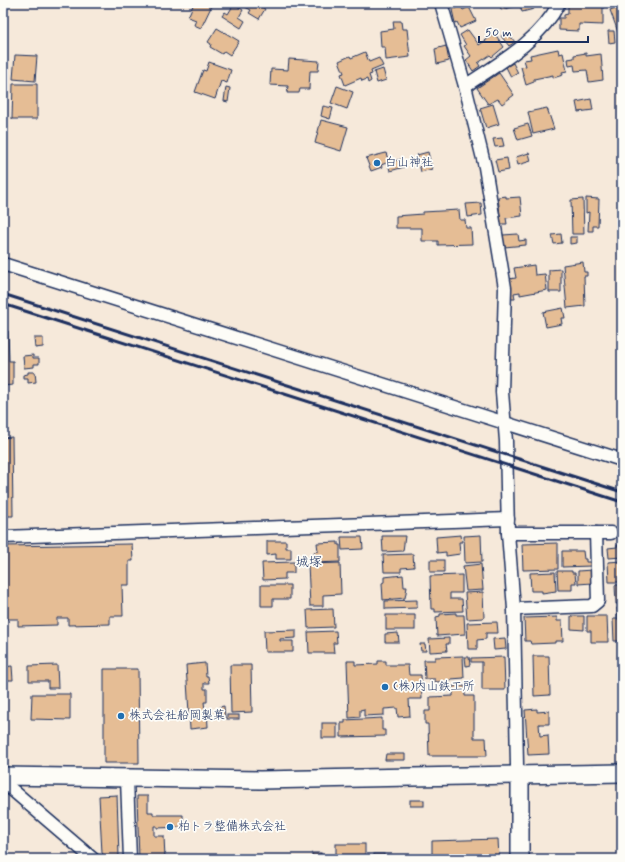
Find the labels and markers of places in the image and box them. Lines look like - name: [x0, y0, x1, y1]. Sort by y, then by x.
- place label: 白山神社: [385, 155, 433, 171]
- marker: 白山神社: [372, 158, 382, 168]
- place label: (株)内山鉄工所: [393, 679, 474, 695]
- marker: (株)内山鉄工所: [380, 682, 390, 692]
- place label: 株式会社船岡製菓: [129, 708, 225, 724]
- marker: 株式会社船岡製菓: [116, 711, 126, 721]
- place label: 柏トラ整備株式会社: [178, 819, 286, 835]
- marker: 柏トラ整備株式会社: [165, 822, 175, 832]

